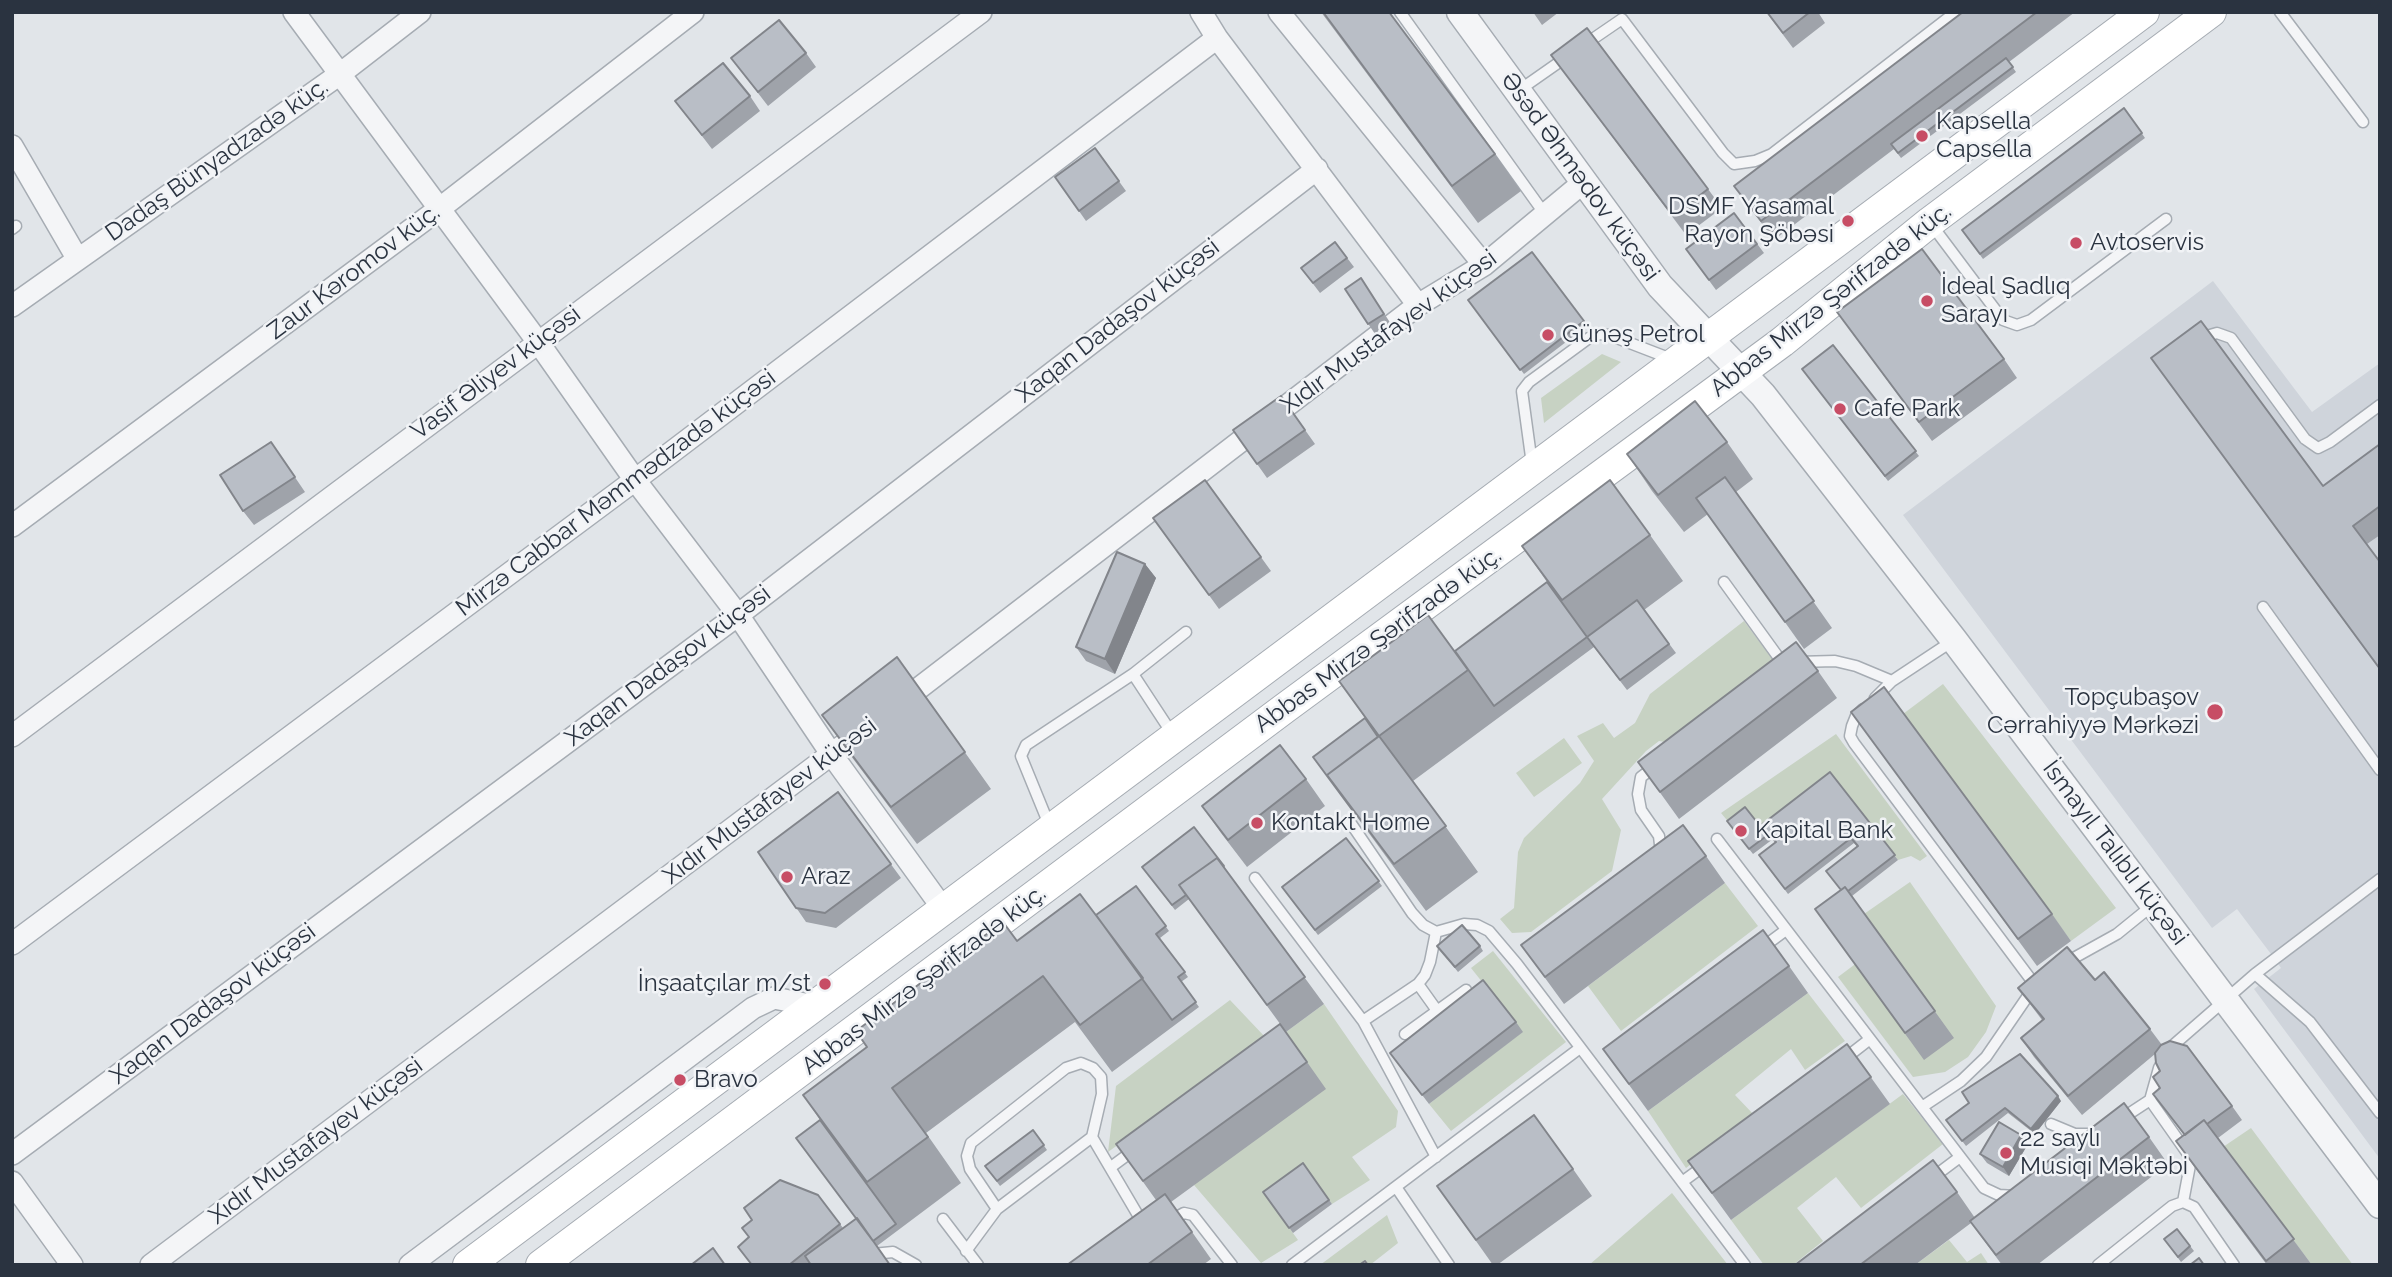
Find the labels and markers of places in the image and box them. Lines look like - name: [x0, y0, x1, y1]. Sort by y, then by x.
- place label: Kapsella Capsella: [1936, 108, 2032, 164]
- marker: Kapsella Capsella: [1914, 128, 1930, 144]
- place label: DSMF Yasamal Rayon Şöbəsi: [1668, 193, 1834, 249]
- marker: DSMF Yasamal Rayon Şöbəsi: [1840, 213, 1856, 229]
- place label: Avtoservis: [2090, 229, 2204, 257]
- marker: Avtoservis: [2068, 235, 2084, 251]
- place label: İdeal Şadlıq Sarayı: [1941, 273, 2071, 329]
- marker: İdeal Şadlıq Sarayı: [1919, 293, 1935, 309]
- place label: Günəş Petrol: [1562, 321, 1705, 349]
- marker: Günəş Petrol: [1540, 327, 1556, 343]
- place label: Cafe Park: [1854, 395, 1960, 423]
- marker: Cafe Park: [1832, 401, 1848, 417]
- place label: Topçubaşov Cərrahiyyə Mərkəzi: [1987, 684, 2199, 740]
- marker: Topçubaşov Cərrahiyyə Mərkəzi: [2205, 702, 2225, 722]
- place label: Kontakt Home: [1271, 809, 1430, 837]
- marker: Kontakt Home: [1249, 815, 1265, 831]
- place label: Kapital Bank: [1755, 817, 1893, 845]
- marker: Kapital Bank: [1733, 823, 1749, 839]
- place label: Araz: [801, 863, 850, 891]
- marker: Araz: [779, 869, 795, 885]
- place label: İnşaatçılar m/st: [638, 970, 811, 998]
- marker: İnşaatçılar m/st: [817, 976, 833, 992]
- place label: Bravo: [694, 1066, 758, 1094]
- marker: Bravo: [672, 1072, 688, 1088]
- place label: 22 saylı Musiqi Məktəbi: [2020, 1125, 2188, 1181]
- marker: 22 saylı Musiqi Məktəbi: [1998, 1145, 2014, 1161]

